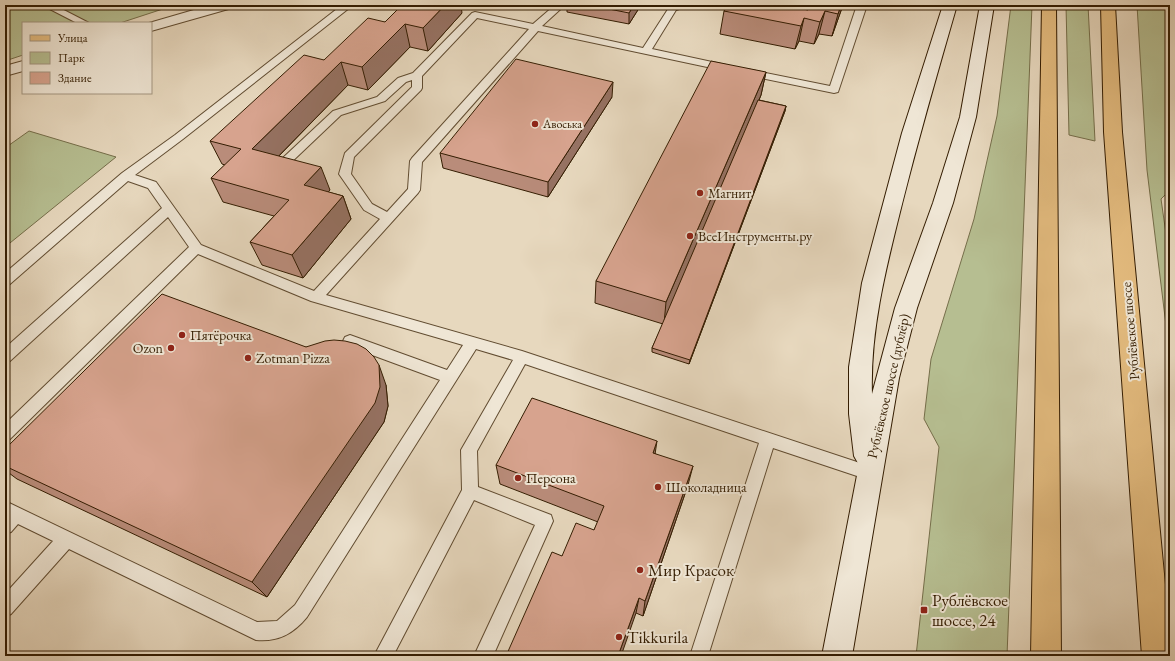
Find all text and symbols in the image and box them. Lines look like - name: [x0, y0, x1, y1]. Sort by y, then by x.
- legend: [22, 22, 152, 94]
- text: Улица: [57, 30, 88, 46]
- text: Парк: [58, 50, 85, 66]
- text: Здание: [58, 70, 92, 86]
- place label: Авоська: [542, 116, 582, 132]
- marker: Авоська: [530, 119, 540, 129]
- place label: Магнит: [708, 184, 752, 202]
- marker: Магнит: [695, 188, 705, 198]
- place label: ВсеИнструменты.ру: [698, 227, 813, 245]
- marker: ВсеИнструменты.ру: [685, 231, 695, 241]
- street label: Рублёвское шоссе: [1117, 281, 1143, 381]
- street label: Рублёвское шоссе (дублёр): [863, 312, 913, 460]
- place label: Пятёрочка: [190, 326, 252, 344]
- marker: Пятёрочка: [177, 330, 187, 340]
- place label: Ozon: [133, 339, 164, 357]
- marker: Ozon: [166, 343, 176, 353]
- place label: Zotman Pizza: [256, 349, 330, 367]
- marker: Zotman Pizza: [243, 353, 253, 363]
- place label: Персона: [526, 469, 576, 487]
- marker: Персона: [513, 473, 523, 483]
- place label: Шоколадница: [666, 478, 747, 496]
- marker: Шоколадница: [653, 482, 663, 492]
- place label: Мир Красок: [648, 559, 734, 581]
- marker: Мир Красок: [635, 565, 645, 575]
- place label: Рублёвское шоссе, 24: [932, 589, 1008, 631]
- marker: Рублёвское шоссе, 24: [919, 605, 929, 615]
- place label: Tikkurila: [627, 626, 688, 648]
- marker: Tikkurila: [614, 632, 624, 642]

